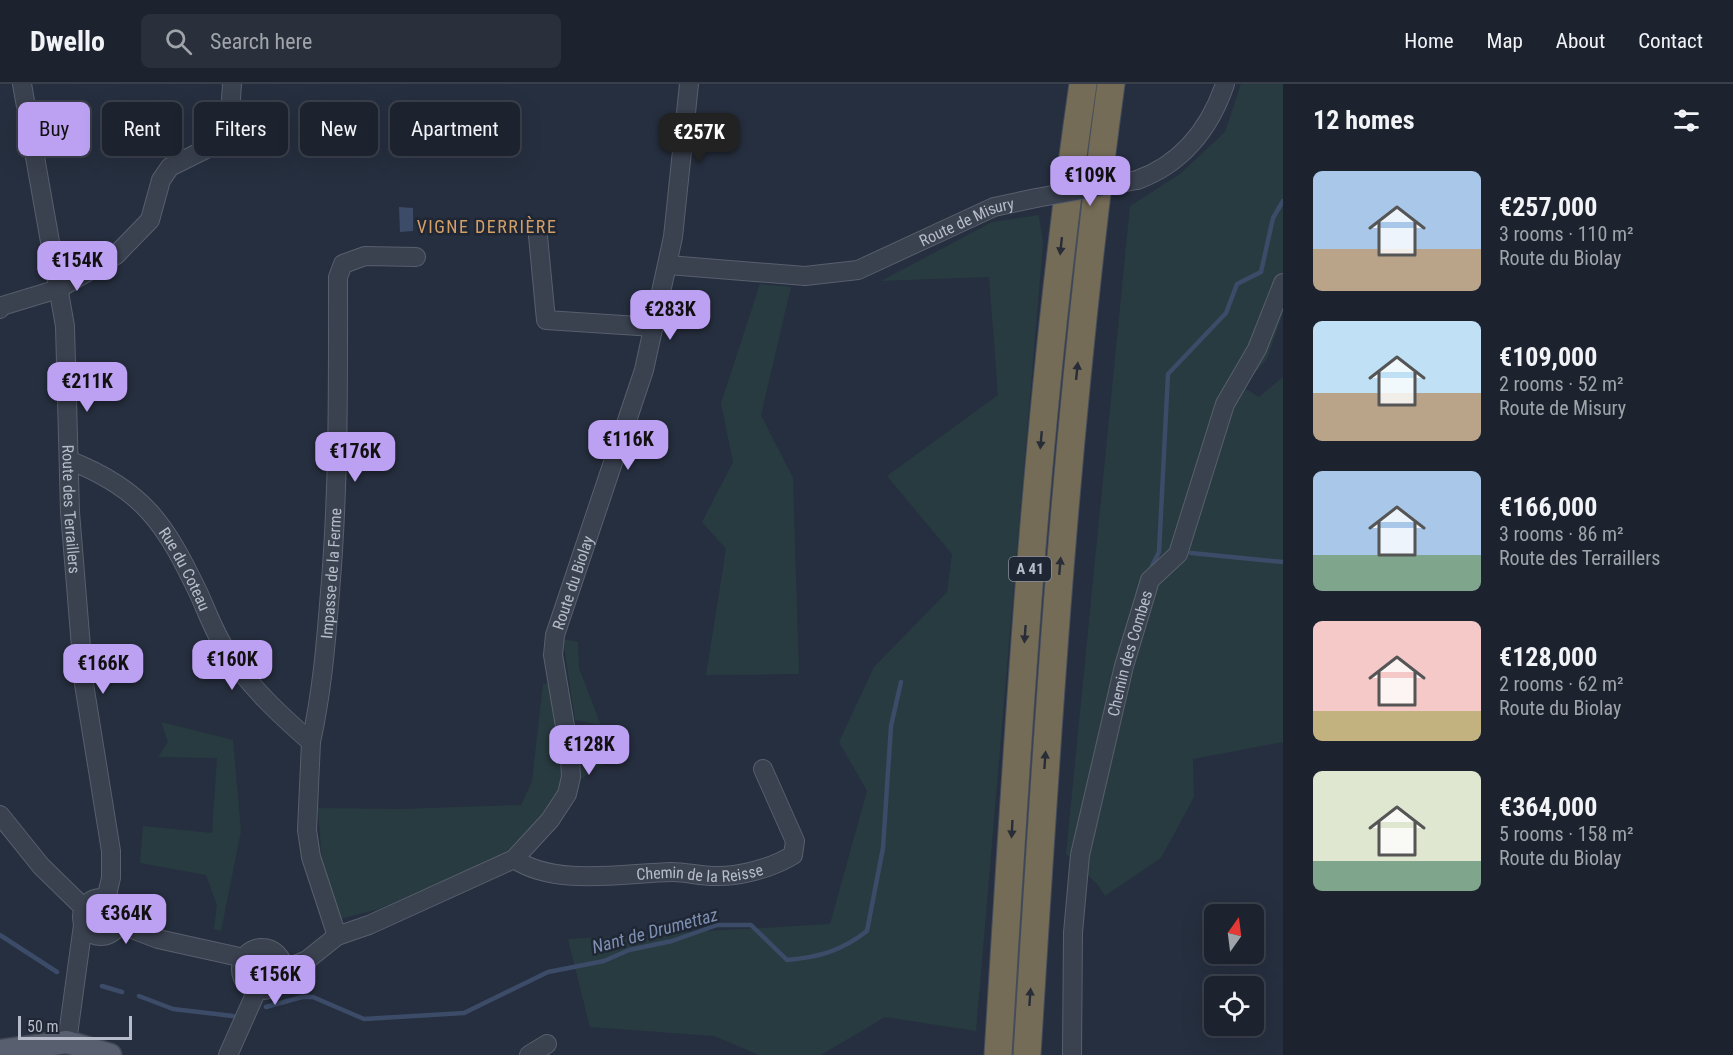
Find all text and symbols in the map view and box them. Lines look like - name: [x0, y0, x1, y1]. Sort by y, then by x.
- search box: [141, 14, 561, 68]
- text: Dwello: [30, 25, 105, 58]
- icon: search: [162, 25, 195, 58]
- text: Search here: [210, 29, 312, 54]
- text: Home: [1404, 29, 1454, 53]
- text: Map: [1487, 29, 1523, 53]
- text: About: [1556, 29, 1605, 53]
- text: Contact: [1638, 29, 1703, 53]
- chip: Buy: [18, 102, 90, 156]
- chip: Rent: [102, 102, 182, 156]
- chip: Filters: [194, 102, 288, 156]
- chip: New: [300, 102, 378, 156]
- chip: Apartment: [390, 102, 520, 156]
- icon: filters: [1670, 104, 1703, 137]
- text: 12 homes: [1313, 105, 1415, 135]
- pin: €257K: [657, 113, 741, 164]
- text: €257K: [673, 120, 725, 144]
- pin: €109K: [1048, 156, 1132, 207]
- text: €109K: [1064, 163, 1116, 187]
- text: €257,000: [1499, 192, 1597, 222]
- street label: Route de Misury: [916, 194, 1016, 250]
- icon: home: [1361, 195, 1433, 267]
- district label: VIGNE DERRIÈRE: [417, 216, 557, 237]
- text: 3 rooms · 110 m²: [1499, 222, 1634, 246]
- one-way arrow: [1057, 237, 1066, 256]
- pin: €154K: [35, 241, 119, 292]
- text: Route du Biolay: [1499, 246, 1621, 270]
- text: €154K: [51, 248, 103, 272]
- pin: €283K: [628, 290, 712, 341]
- text: €283K: [644, 297, 696, 321]
- text: €109,000: [1499, 342, 1597, 372]
- icon: home: [1361, 345, 1433, 417]
- pin: €211K: [45, 362, 129, 413]
- one-way arrow: [1072, 362, 1082, 381]
- text: €211K: [61, 369, 113, 393]
- text: 2 rooms · 52 m²: [1499, 372, 1624, 396]
- text: Route de Misury: [1499, 396, 1626, 420]
- pin: €116K: [586, 420, 670, 471]
- text: €116K: [602, 427, 654, 451]
- one-way arrow: [1036, 431, 1046, 450]
- pin: €176K: [313, 432, 397, 483]
- text: €176K: [329, 439, 381, 463]
- street label: Route des Terraillers: [58, 444, 84, 574]
- text: €166,000: [1499, 492, 1597, 522]
- icon: home: [1361, 495, 1433, 567]
- street label: Impasse de la Ferme: [317, 508, 345, 640]
- text: 3 rooms · 86 m²: [1499, 522, 1624, 546]
- street label: Rue du Coteau: [155, 524, 214, 614]
- street label: Route du Biolay: [548, 533, 598, 632]
- text: Route des Terraillers: [1499, 546, 1660, 570]
- one-way arrow: [1055, 556, 1064, 575]
- road number: A 41: [1009, 557, 1051, 581]
- street label: Chemin des Combes: [1104, 588, 1156, 718]
- one-way arrow: [1021, 625, 1030, 644]
- pin: €160K: [190, 640, 274, 691]
- text: €128,000: [1499, 642, 1597, 672]
- pin: €166K: [61, 644, 145, 695]
- icon: home: [1361, 645, 1433, 717]
- text: €160K: [206, 647, 258, 671]
- text: €166K: [77, 651, 129, 675]
- text: 2 rooms · 62 m²: [1499, 672, 1624, 696]
- text: Route du Biolay: [1499, 696, 1621, 720]
- pin: €128K: [547, 725, 631, 776]
- text: €128K: [563, 732, 615, 756]
- one-way arrow: [1040, 751, 1050, 770]
- text: €364,000: [1499, 792, 1597, 822]
- icon: home: [1361, 795, 1433, 867]
- one-way arrow: [1007, 819, 1017, 838]
- text: 5 rooms · 158 m²: [1499, 822, 1634, 846]
- text: Route du Biolay: [1499, 846, 1621, 870]
- street label: Chemin de la Reisse: [636, 860, 765, 886]
- pin: €364K: [84, 894, 168, 945]
- text: €364K: [100, 901, 152, 925]
- water label: Nant de Drumettaz: [590, 904, 720, 957]
- north arrow: [1204, 904, 1264, 964]
- map controls: [1204, 904, 1264, 1036]
- pin: €156K: [233, 955, 317, 1006]
- text: €156K: [249, 962, 301, 986]
- button: locate: [1204, 976, 1264, 1036]
- one-way arrow: [1026, 987, 1035, 1006]
- scale bar: [18, 1013, 132, 1040]
- text: 50 m: [27, 1017, 59, 1036]

